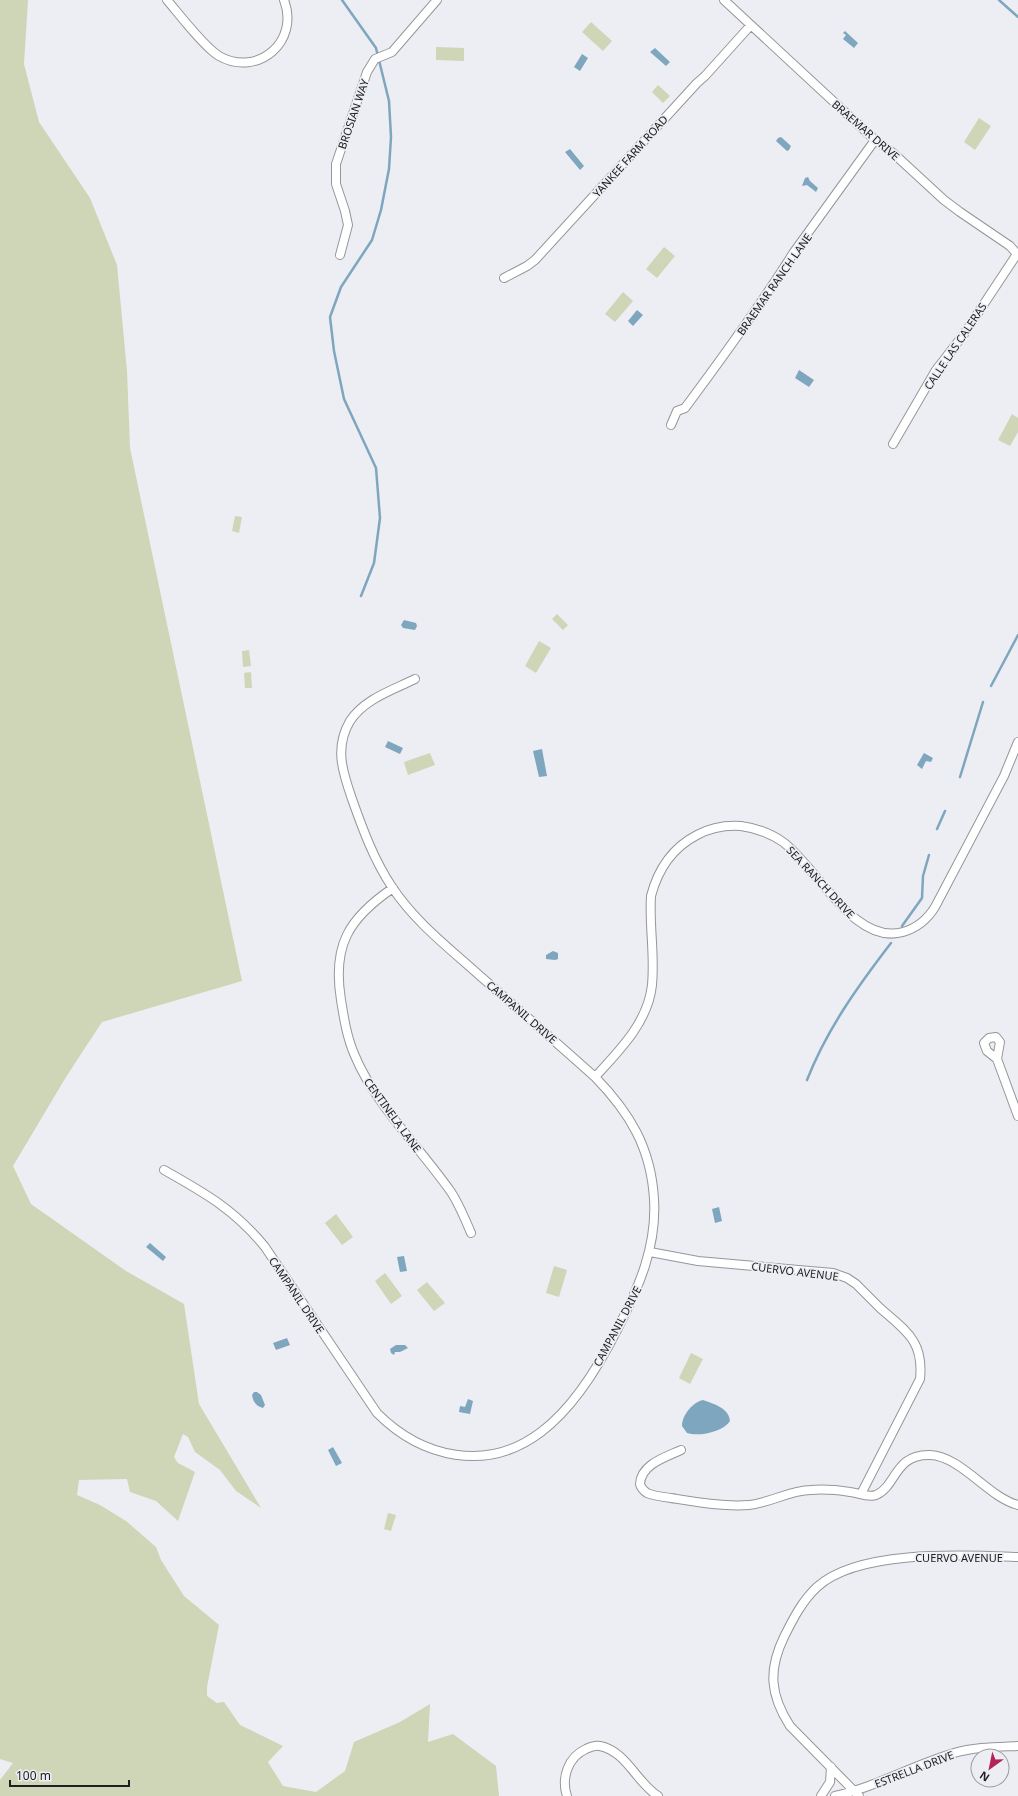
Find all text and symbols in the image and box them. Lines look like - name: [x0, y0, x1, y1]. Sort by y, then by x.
- street label: BROSIAN WAY: [334, 76, 372, 151]
- street label: BRAEMAR DRIVE: [829, 96, 903, 164]
- street label: YANKEE FARM ROAD: [589, 112, 671, 200]
- street label: BRAEMAR RANCH LANE: [733, 230, 815, 338]
- street label: CALLE LAS CALERAS: [920, 300, 990, 392]
- street label: SEA RANCH DRIVE: [784, 843, 858, 921]
- street label: CAMPANIL DRIVE: [483, 977, 561, 1047]
- street label: CENTINELA LANE: [361, 1075, 425, 1155]
- street label: CAMPANIL DRIVE: [266, 1254, 328, 1336]
- street label: CUERVO AVENUE: [751, 1258, 839, 1284]
- street label: CAMPANIL DRIVE: [589, 1283, 645, 1369]
- street label: CUERVO AVENUE: [915, 1550, 1003, 1565]
- street label: ESTRELLA DRIVE: [872, 1747, 956, 1791]
- north arrow: [970, 1748, 1010, 1788]
- scale bar: [10, 1762, 129, 1788]
- text: 100 m: [16, 1767, 51, 1784]
- text: N: [976, 1768, 992, 1786]

